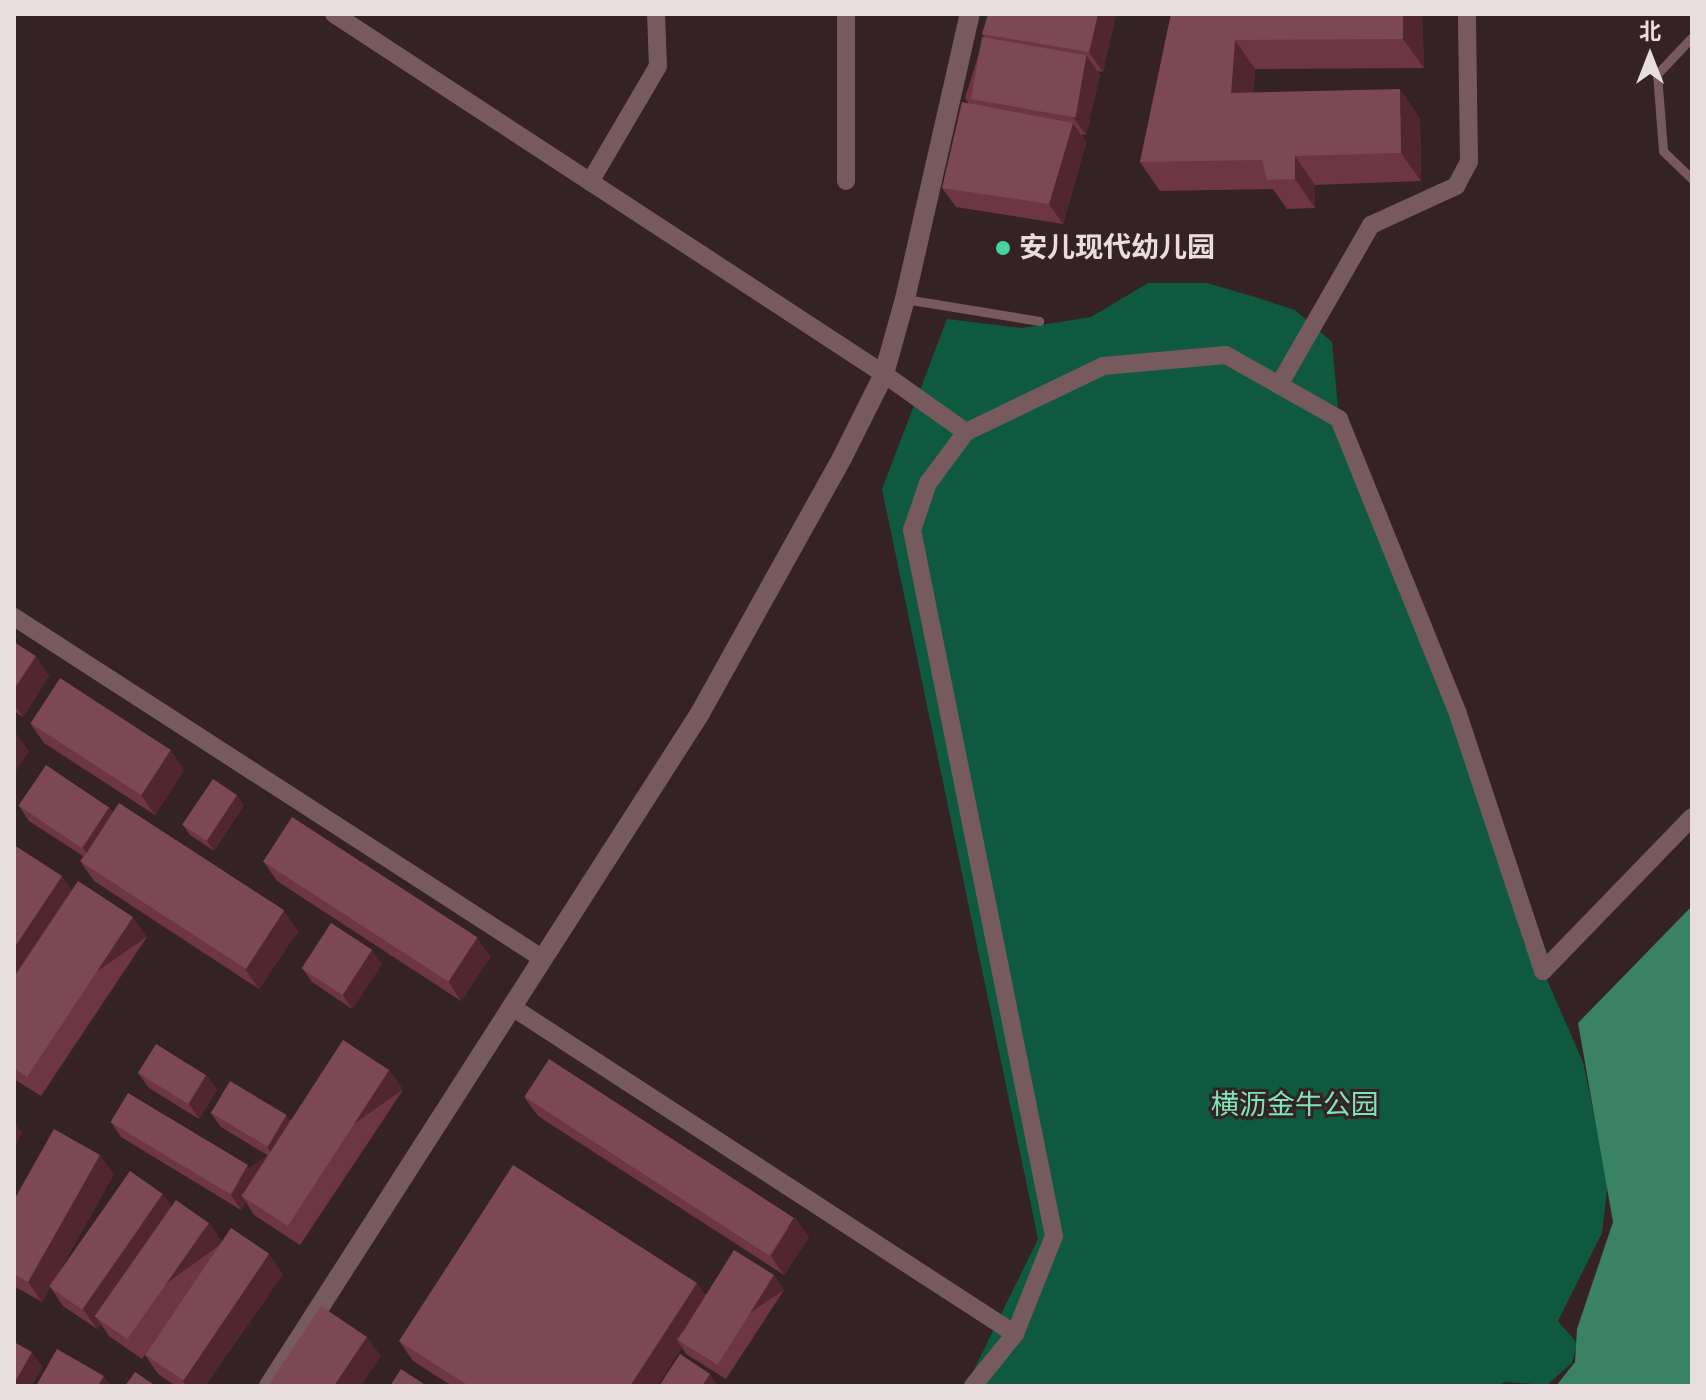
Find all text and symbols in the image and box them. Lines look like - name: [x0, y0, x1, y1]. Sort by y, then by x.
- north arrow: [1610, 16, 1690, 96]
- text: 北: [1639, 19, 1661, 44]
- place label: 安儿现代幼儿园: [1019, 231, 1215, 265]
- marker: 安儿现代幼儿园: [994, 239, 1012, 257]
- park label: 横沥金牛公园: [1211, 1088, 1379, 1122]

